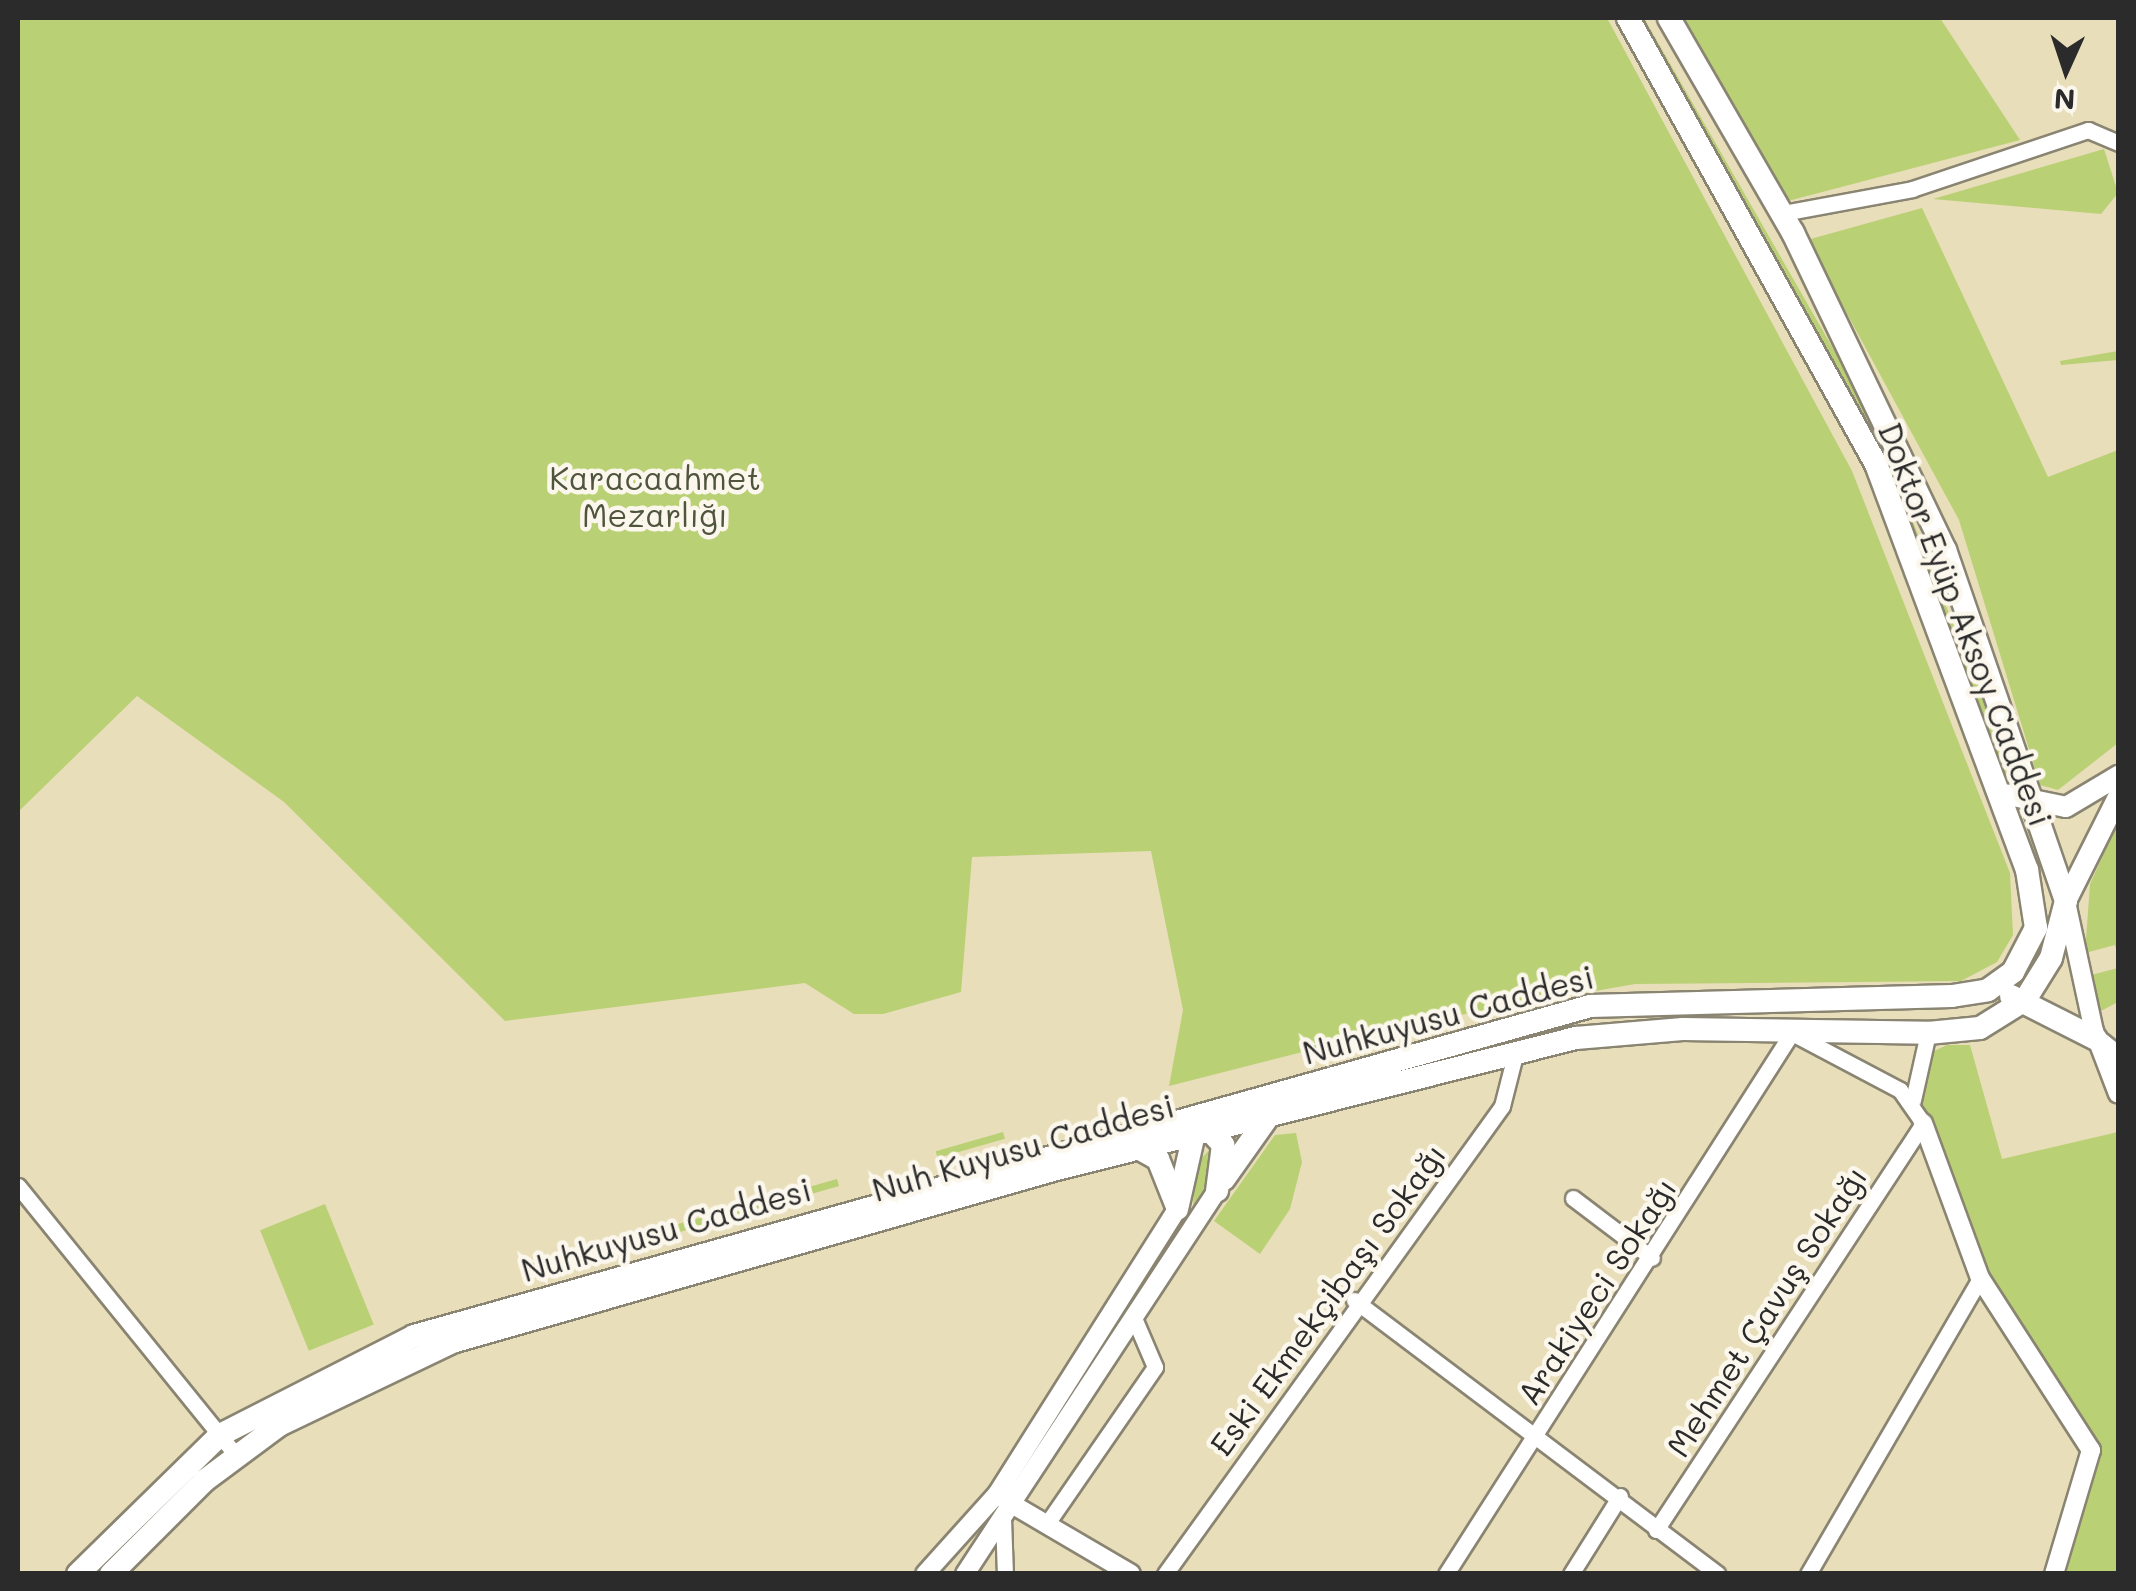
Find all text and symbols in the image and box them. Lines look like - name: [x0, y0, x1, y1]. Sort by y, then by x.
- north arrow: [2016, 20, 2116, 120]
- text: N: [2053, 81, 2076, 118]
- street label: Doktor Eyüp Aksoy Caddesi: [1871, 417, 2061, 831]
- park label: Karacaahmet Mezarlığı: [549, 459, 761, 534]
- street label: Nuhkuyusu Caddesi: [1298, 957, 1598, 1071]
- street label: Nuh Kuyusu Caddesi: [868, 1085, 1178, 1209]
- street label: Eski Ekmekçibaşı Sokağı: [1201, 1136, 1453, 1462]
- street label: Mehmet Çavuş Sokağı: [1658, 1159, 1874, 1463]
- street label: Nuhkuyusu Caddesi: [517, 1169, 815, 1289]
- street label: Arakiyeci Sokağı: [1508, 1170, 1684, 1412]

